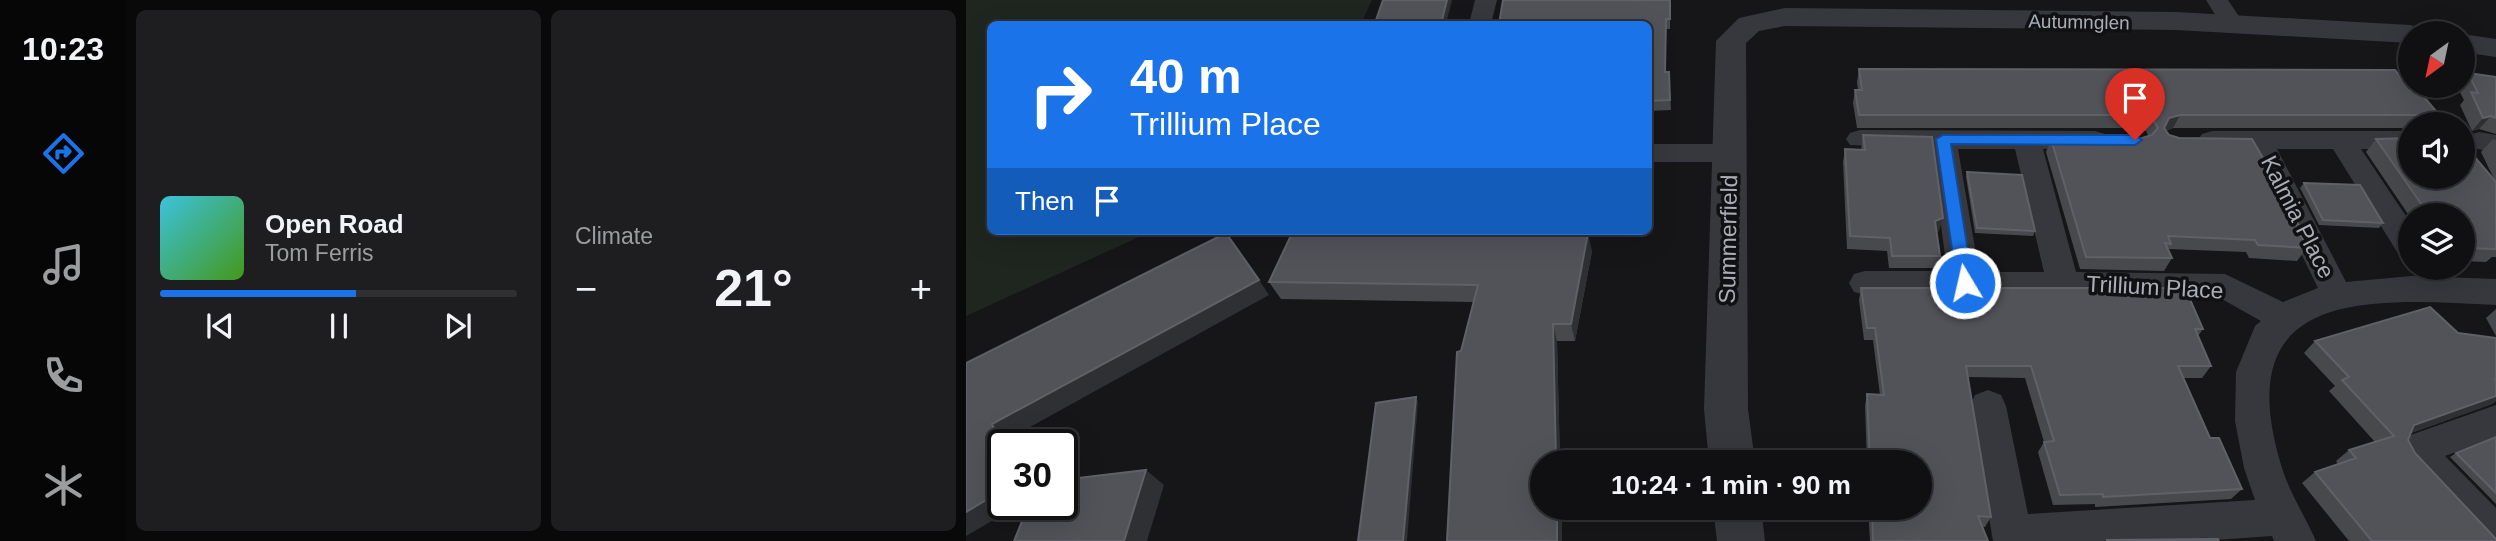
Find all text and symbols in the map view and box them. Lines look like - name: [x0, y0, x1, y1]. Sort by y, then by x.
- street label: Autumnglen: [2028, 11, 2130, 33]
- north arrow: [2398, 21, 2474, 98]
- map controls: [2398, 21, 2475, 280]
- text: 10:23: [22, 31, 104, 67]
- icon: right: [1015, 49, 1106, 140]
- text: 40 m: [1130, 49, 1242, 103]
- pin: [2105, 68, 2165, 140]
- icon: arrive: [2116, 79, 2154, 117]
- text: Trillium Place: [1130, 106, 1321, 142]
- button: sound: [2398, 112, 2475, 189]
- icon: directions: [39, 129, 88, 178]
- street label: Kalmia Place: [2256, 151, 2340, 283]
- street label: Summerfield: [1714, 174, 1742, 304]
- icon: arrive: [1088, 182, 1126, 220]
- text: Then: [1015, 186, 1074, 216]
- button: layers: [2398, 203, 2475, 280]
- text: Open Road: [265, 209, 404, 239]
- text: Climate: [575, 223, 653, 249]
- icon: music: [39, 240, 88, 289]
- text: Tom Ferris: [265, 240, 374, 266]
- position arrow: [1928, 246, 2002, 320]
- text: 21°: [714, 259, 793, 317]
- text: −: [575, 268, 597, 310]
- text: +: [910, 268, 932, 310]
- street label: Trillium Place: [2086, 270, 2224, 304]
- icon: previous: [201, 307, 239, 345]
- icon: pause: [320, 307, 358, 345]
- icon: next: [439, 307, 477, 345]
- icon: phone: [39, 351, 88, 400]
- speed limit sign: 30: [987, 429, 1078, 520]
- icon: climate: [39, 461, 88, 510]
- text: 10:24 · 1 min · 90 m: [1611, 470, 1851, 500]

